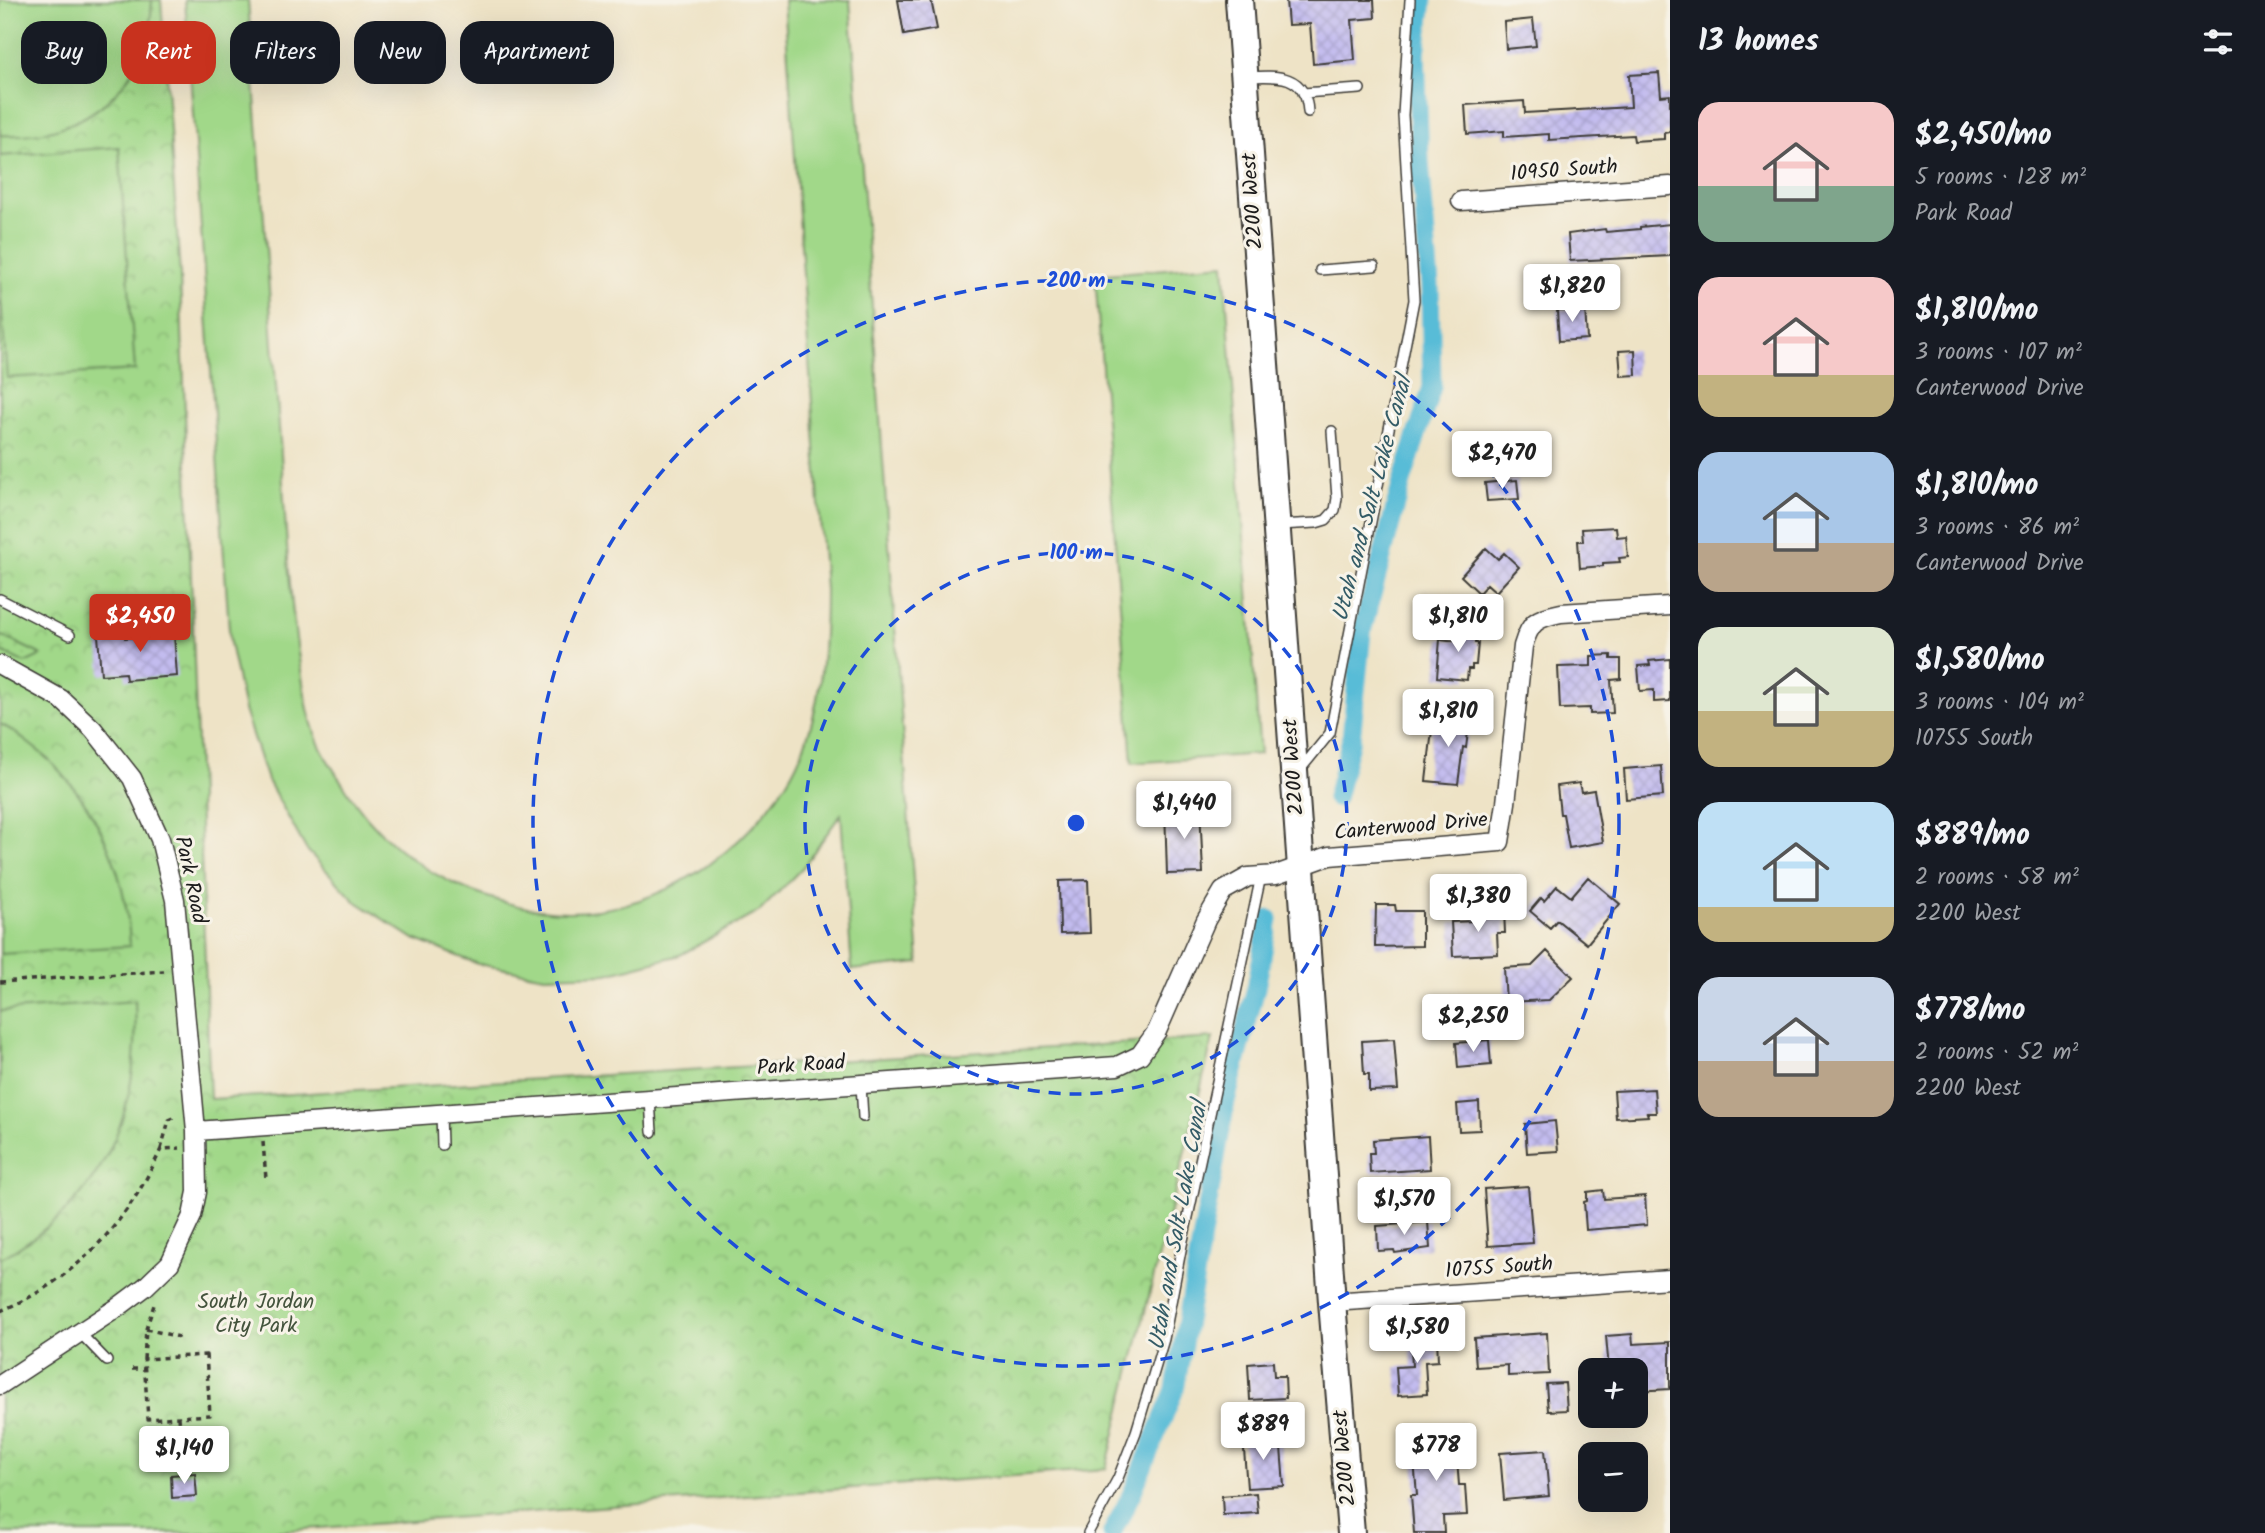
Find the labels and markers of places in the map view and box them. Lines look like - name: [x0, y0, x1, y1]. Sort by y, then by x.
- pin: $1,820: [1515, 264, 1629, 324]
- pin: $2,470: [1445, 432, 1559, 491]
- pin: $2,450: [83, 594, 197, 654]
- pin: $1,810: [1401, 594, 1515, 654]
- pin: $1,810: [1391, 690, 1505, 749]
- pin: $1,440: [1127, 782, 1241, 841]
- centre of rings: [1064, 811, 1088, 835]
- pin: $1,380: [1421, 874, 1535, 934]
- pin: $2,250: [1416, 995, 1530, 1054]
- pin: $1,570: [1347, 1178, 1461, 1237]
- pin: $1,580: [1360, 1306, 1474, 1365]
- pin: $889: [1222, 1402, 1304, 1462]
- pin: $778: [1395, 1424, 1477, 1483]
- pin: $1,140: [127, 1426, 241, 1486]

